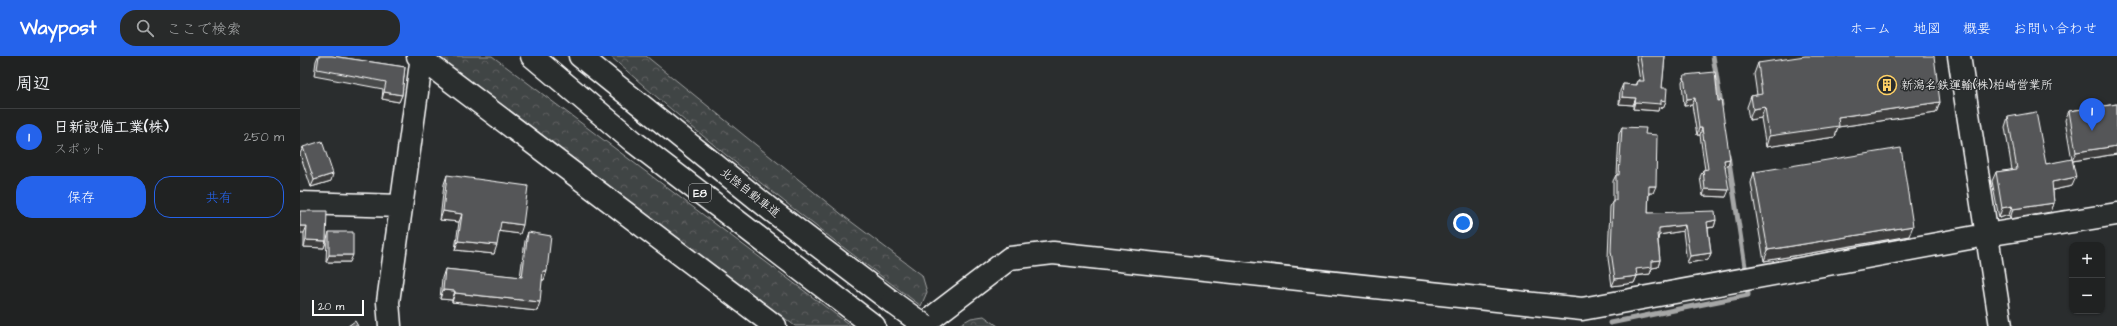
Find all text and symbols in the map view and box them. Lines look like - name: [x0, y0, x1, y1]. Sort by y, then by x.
- search box: [120, 10, 400, 46]
- text: Waypost: [20, 15, 96, 42]
- icon: search: [134, 17, 156, 39]
- text: ここで検索: [166, 19, 241, 40]
- text: ホーム: [1850, 19, 1891, 39]
- text: 地図: [1913, 19, 1941, 39]
- text: 概要: [1963, 19, 1991, 39]
- text: お問い合わせ: [2013, 19, 2097, 39]
- text: 周辺: [16, 72, 50, 96]
- building icon: 新潟名鉄運輸(株)柏崎営業所: [1876, 74, 1898, 96]
- place label: 新潟名鉄運輸(株)柏崎営業所: [1901, 77, 2053, 94]
- pin: 1: [2079, 98, 2105, 131]
- text: 日新設備工業(株): [54, 117, 169, 138]
- text: 1: [28, 128, 30, 146]
- text: 250 m: [244, 128, 284, 146]
- text: スポット: [54, 140, 106, 158]
- street label: 北陸自動車道: [716, 164, 784, 222]
- button: 保存: [16, 176, 146, 218]
- button: 共有: [154, 176, 284, 218]
- road number: E8: [689, 184, 711, 202]
- your location: [1453, 213, 1473, 233]
- map controls: [2069, 242, 2105, 314]
- button: +: [2069, 242, 2105, 278]
- button: −: [2069, 278, 2105, 314]
- scale bar: [312, 298, 364, 317]
- text: 20 m: [318, 299, 344, 314]

